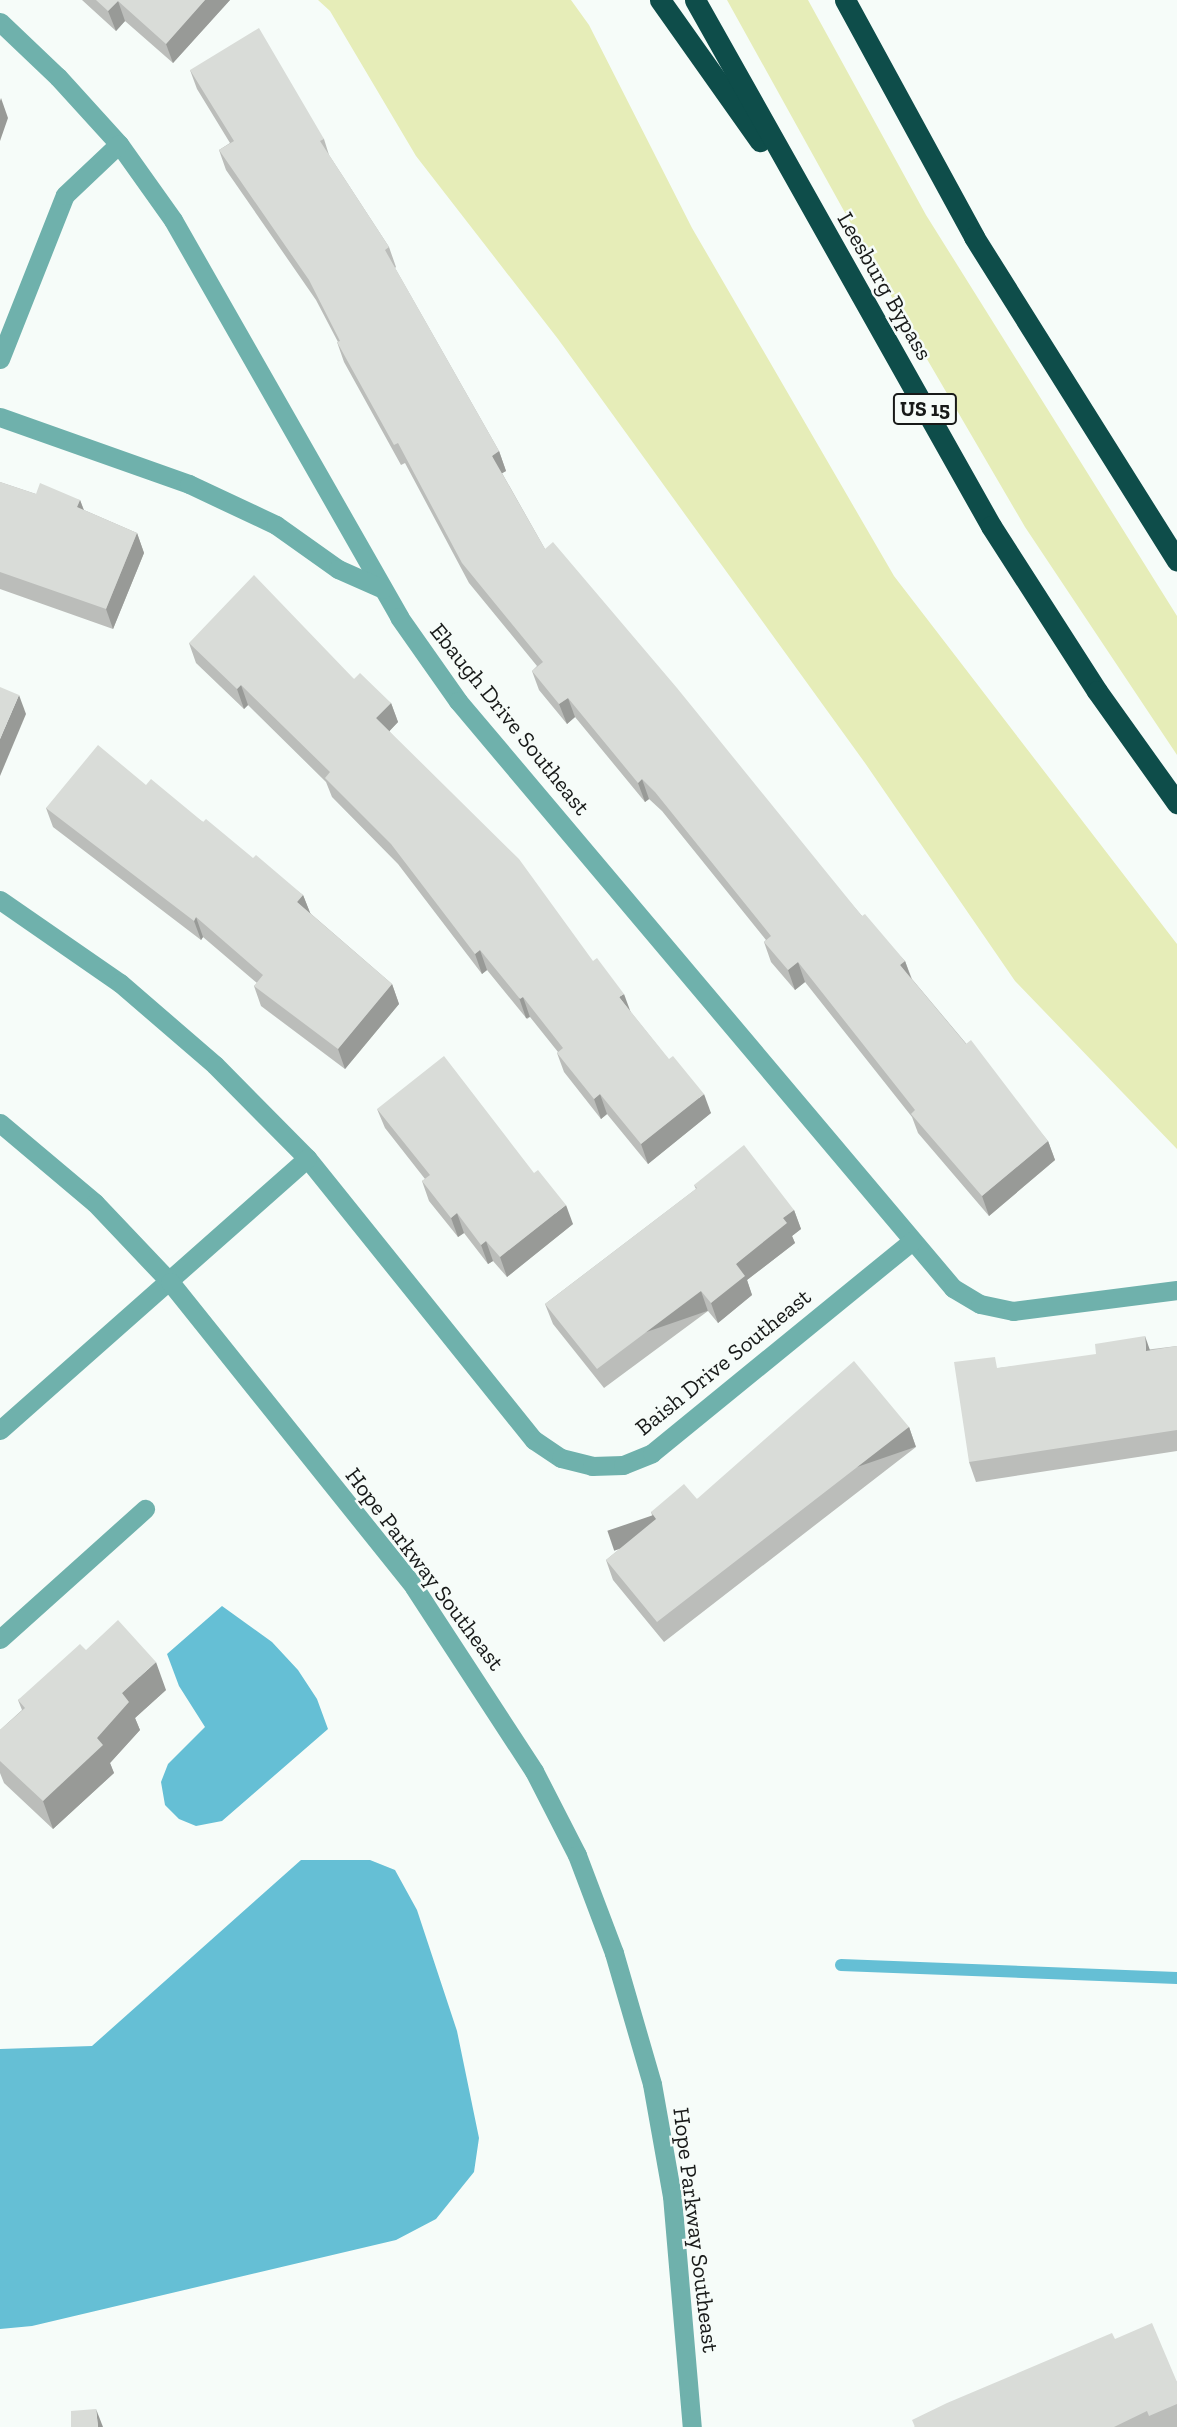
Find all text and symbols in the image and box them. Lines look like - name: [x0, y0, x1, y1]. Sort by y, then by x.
- street label: Leesburg Bypass: [831, 207, 939, 365]
- road number: US 15: [892, 392, 958, 426]
- street label: Ebaugh Drive Southeast: [424, 618, 596, 820]
- street label: Baish Drive Southeast: [630, 1283, 816, 1441]
- street label: Hope Parkway Southeast: [340, 1462, 510, 1676]
- street label: Hope Parkway Southeast: [667, 2106, 725, 2354]

